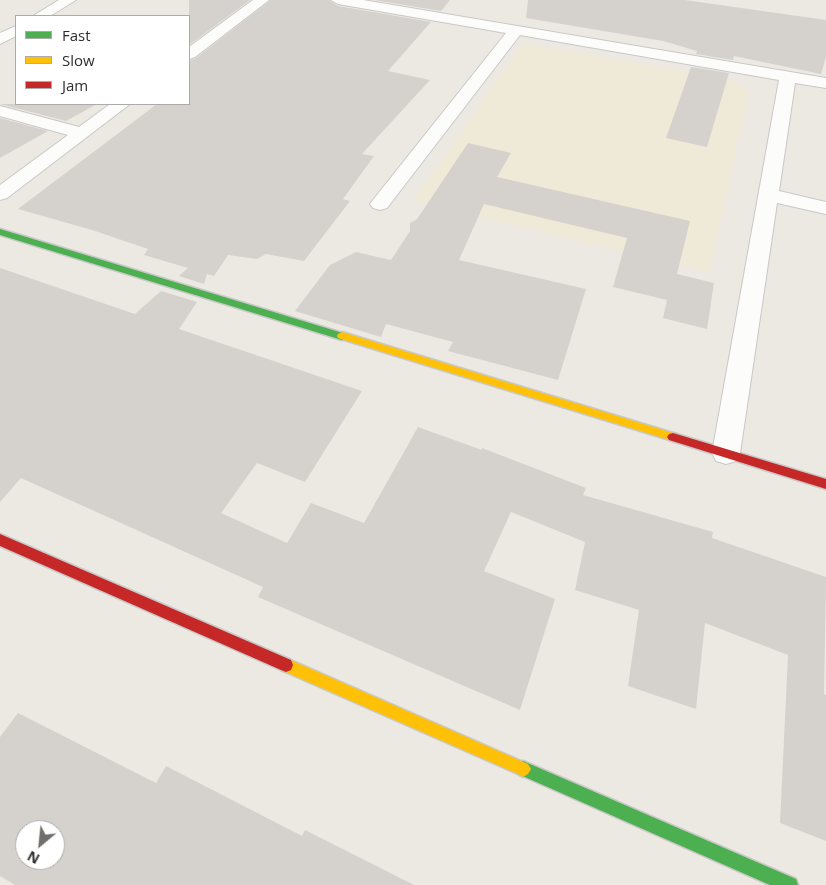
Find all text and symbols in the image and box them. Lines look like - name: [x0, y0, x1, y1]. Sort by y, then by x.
- legend: [15, 15, 190, 105]
- text: Fast: [62, 25, 91, 45]
- text: Slow: [62, 50, 95, 70]
- text: Jam: [62, 75, 88, 95]
- north arrow: [15, 820, 65, 870]
- text: N: [24, 847, 43, 869]

